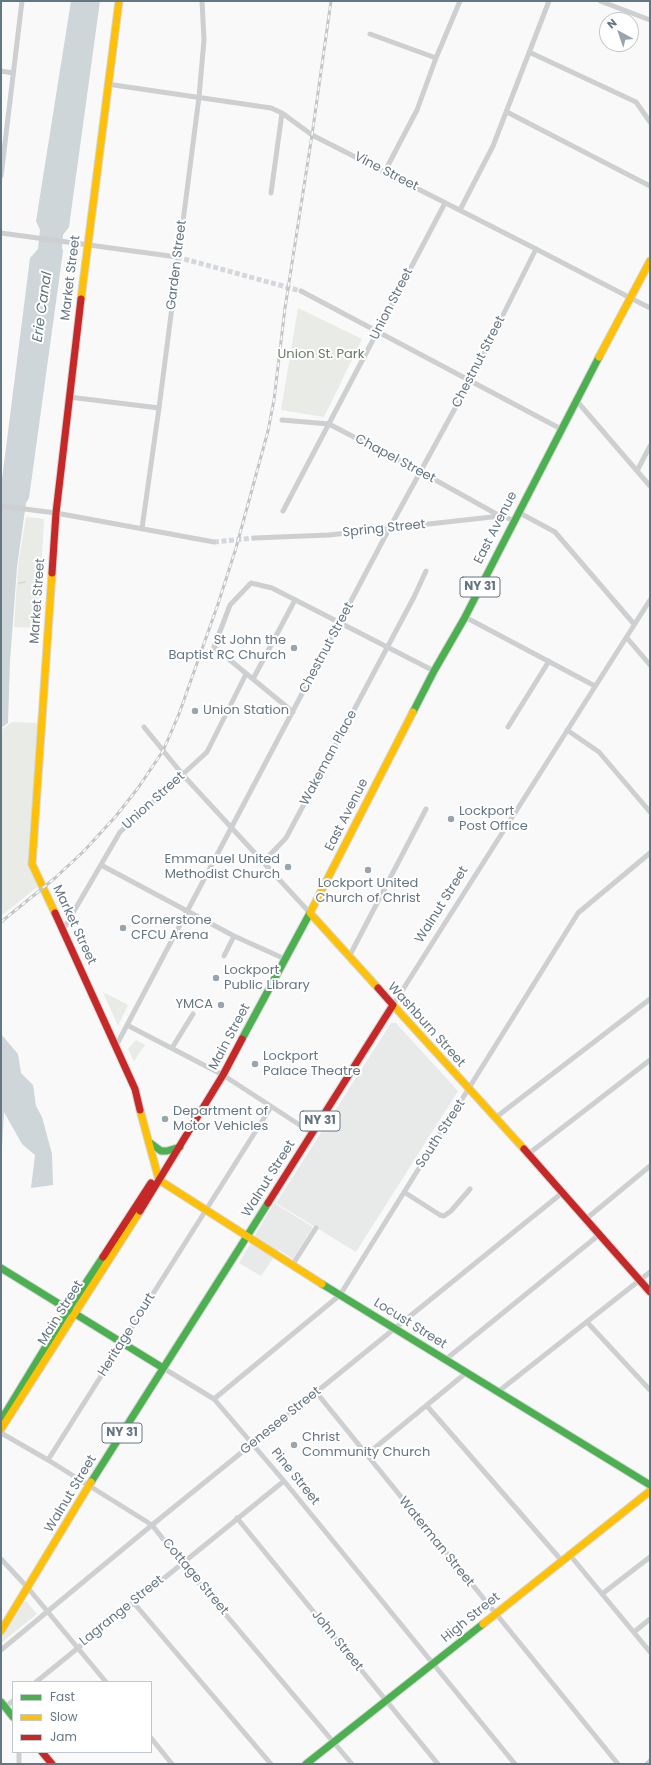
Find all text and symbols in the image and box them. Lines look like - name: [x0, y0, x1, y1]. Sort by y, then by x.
- north arrow: [599, 12, 639, 52]
- text: N: [604, 15, 620, 32]
- street label: Vine Street: [351, 149, 421, 195]
- street label: Garden Street: [164, 219, 190, 311]
- street label: Market Street: [58, 234, 84, 322]
- street label: Union Street: [367, 266, 417, 342]
- water label: Erie Canal: [30, 271, 56, 343]
- street label: Chestnut Street: [449, 314, 509, 410]
- park label: Union St. Park: [278, 347, 364, 363]
- street label: Chapel Street: [352, 431, 438, 487]
- street label: East Avenue: [471, 489, 521, 567]
- street label: Spring Street: [342, 517, 426, 541]
- street label: Market Street: [27, 558, 49, 644]
- road number: NY 31: [460, 577, 500, 597]
- street label: Chestnut Street: [296, 600, 358, 696]
- place label: St John the Baptist RC Church: [168, 633, 286, 664]
- marker: St John the Baptist RC Church: [289, 643, 299, 653]
- place label: Union Station: [203, 703, 289, 719]
- marker: Union Station: [190, 706, 200, 716]
- street label: Wakeman Place: [297, 708, 361, 808]
- street label: Union Street: [120, 769, 188, 833]
- street label: East Avenue: [322, 776, 372, 854]
- place label: Lockport Post Office: [459, 804, 528, 835]
- marker: Lockport Post Office: [446, 814, 456, 824]
- place label: Emmanuel United Methodist Church: [165, 852, 280, 883]
- marker: Emmanuel United Methodist Church: [283, 862, 293, 872]
- street label: Walnut Street: [412, 864, 472, 946]
- marker: Lockport United Church of Christ: [363, 865, 373, 875]
- place label: Lockport United Church of Christ: [315, 876, 421, 907]
- street label: Market Street: [49, 883, 99, 967]
- place label: Cornerstone CFCU Arena: [131, 913, 212, 944]
- marker: Cornerstone CFCU Arena: [118, 923, 128, 933]
- place label: Lockport Public Library: [224, 963, 310, 994]
- marker: Lockport Public Library: [211, 973, 221, 983]
- street label: Washburn Street: [384, 980, 468, 1070]
- place label: YMCA: [175, 997, 213, 1013]
- marker: YMCA: [216, 1000, 226, 1010]
- street label: Main Street: [206, 1001, 254, 1073]
- place label: Lockport Palace Theatre: [263, 1049, 361, 1080]
- marker: Lockport Palace Theatre: [250, 1059, 260, 1069]
- street label: South Street: [413, 1097, 469, 1171]
- place label: Department of Motor Vehicles: [173, 1104, 268, 1135]
- road number: NY 31: [300, 1111, 340, 1131]
- marker: Department of Motor Vehicles: [160, 1114, 170, 1124]
- street label: Walnut Street: [239, 1138, 299, 1220]
- street label: Main Street: [35, 1278, 87, 1348]
- street label: Heritage Court: [95, 1291, 159, 1379]
- street label: Locust Street: [371, 1295, 449, 1353]
- street label: Genesee Street: [238, 1384, 324, 1458]
- road number: NY 31: [102, 1423, 142, 1443]
- place label: Christ Community Church: [302, 1430, 430, 1461]
- marker: Christ Community Church: [289, 1440, 299, 1450]
- street label: Pine Street: [267, 1445, 323, 1509]
- street label: Walnut Street: [42, 1452, 100, 1536]
- street label: Waterman Street: [395, 1494, 477, 1590]
- street label: Cottage Street: [158, 1536, 232, 1618]
- street label: Lagrange Street: [77, 1572, 167, 1650]
- street label: High Street: [439, 1590, 503, 1646]
- street label: John Street: [308, 1608, 366, 1674]
- legend: [12, 1681, 152, 1753]
- text: Fast: [50, 1688, 75, 1705]
- text: Slow: [50, 1708, 78, 1725]
- text: Jam: [50, 1728, 77, 1745]

